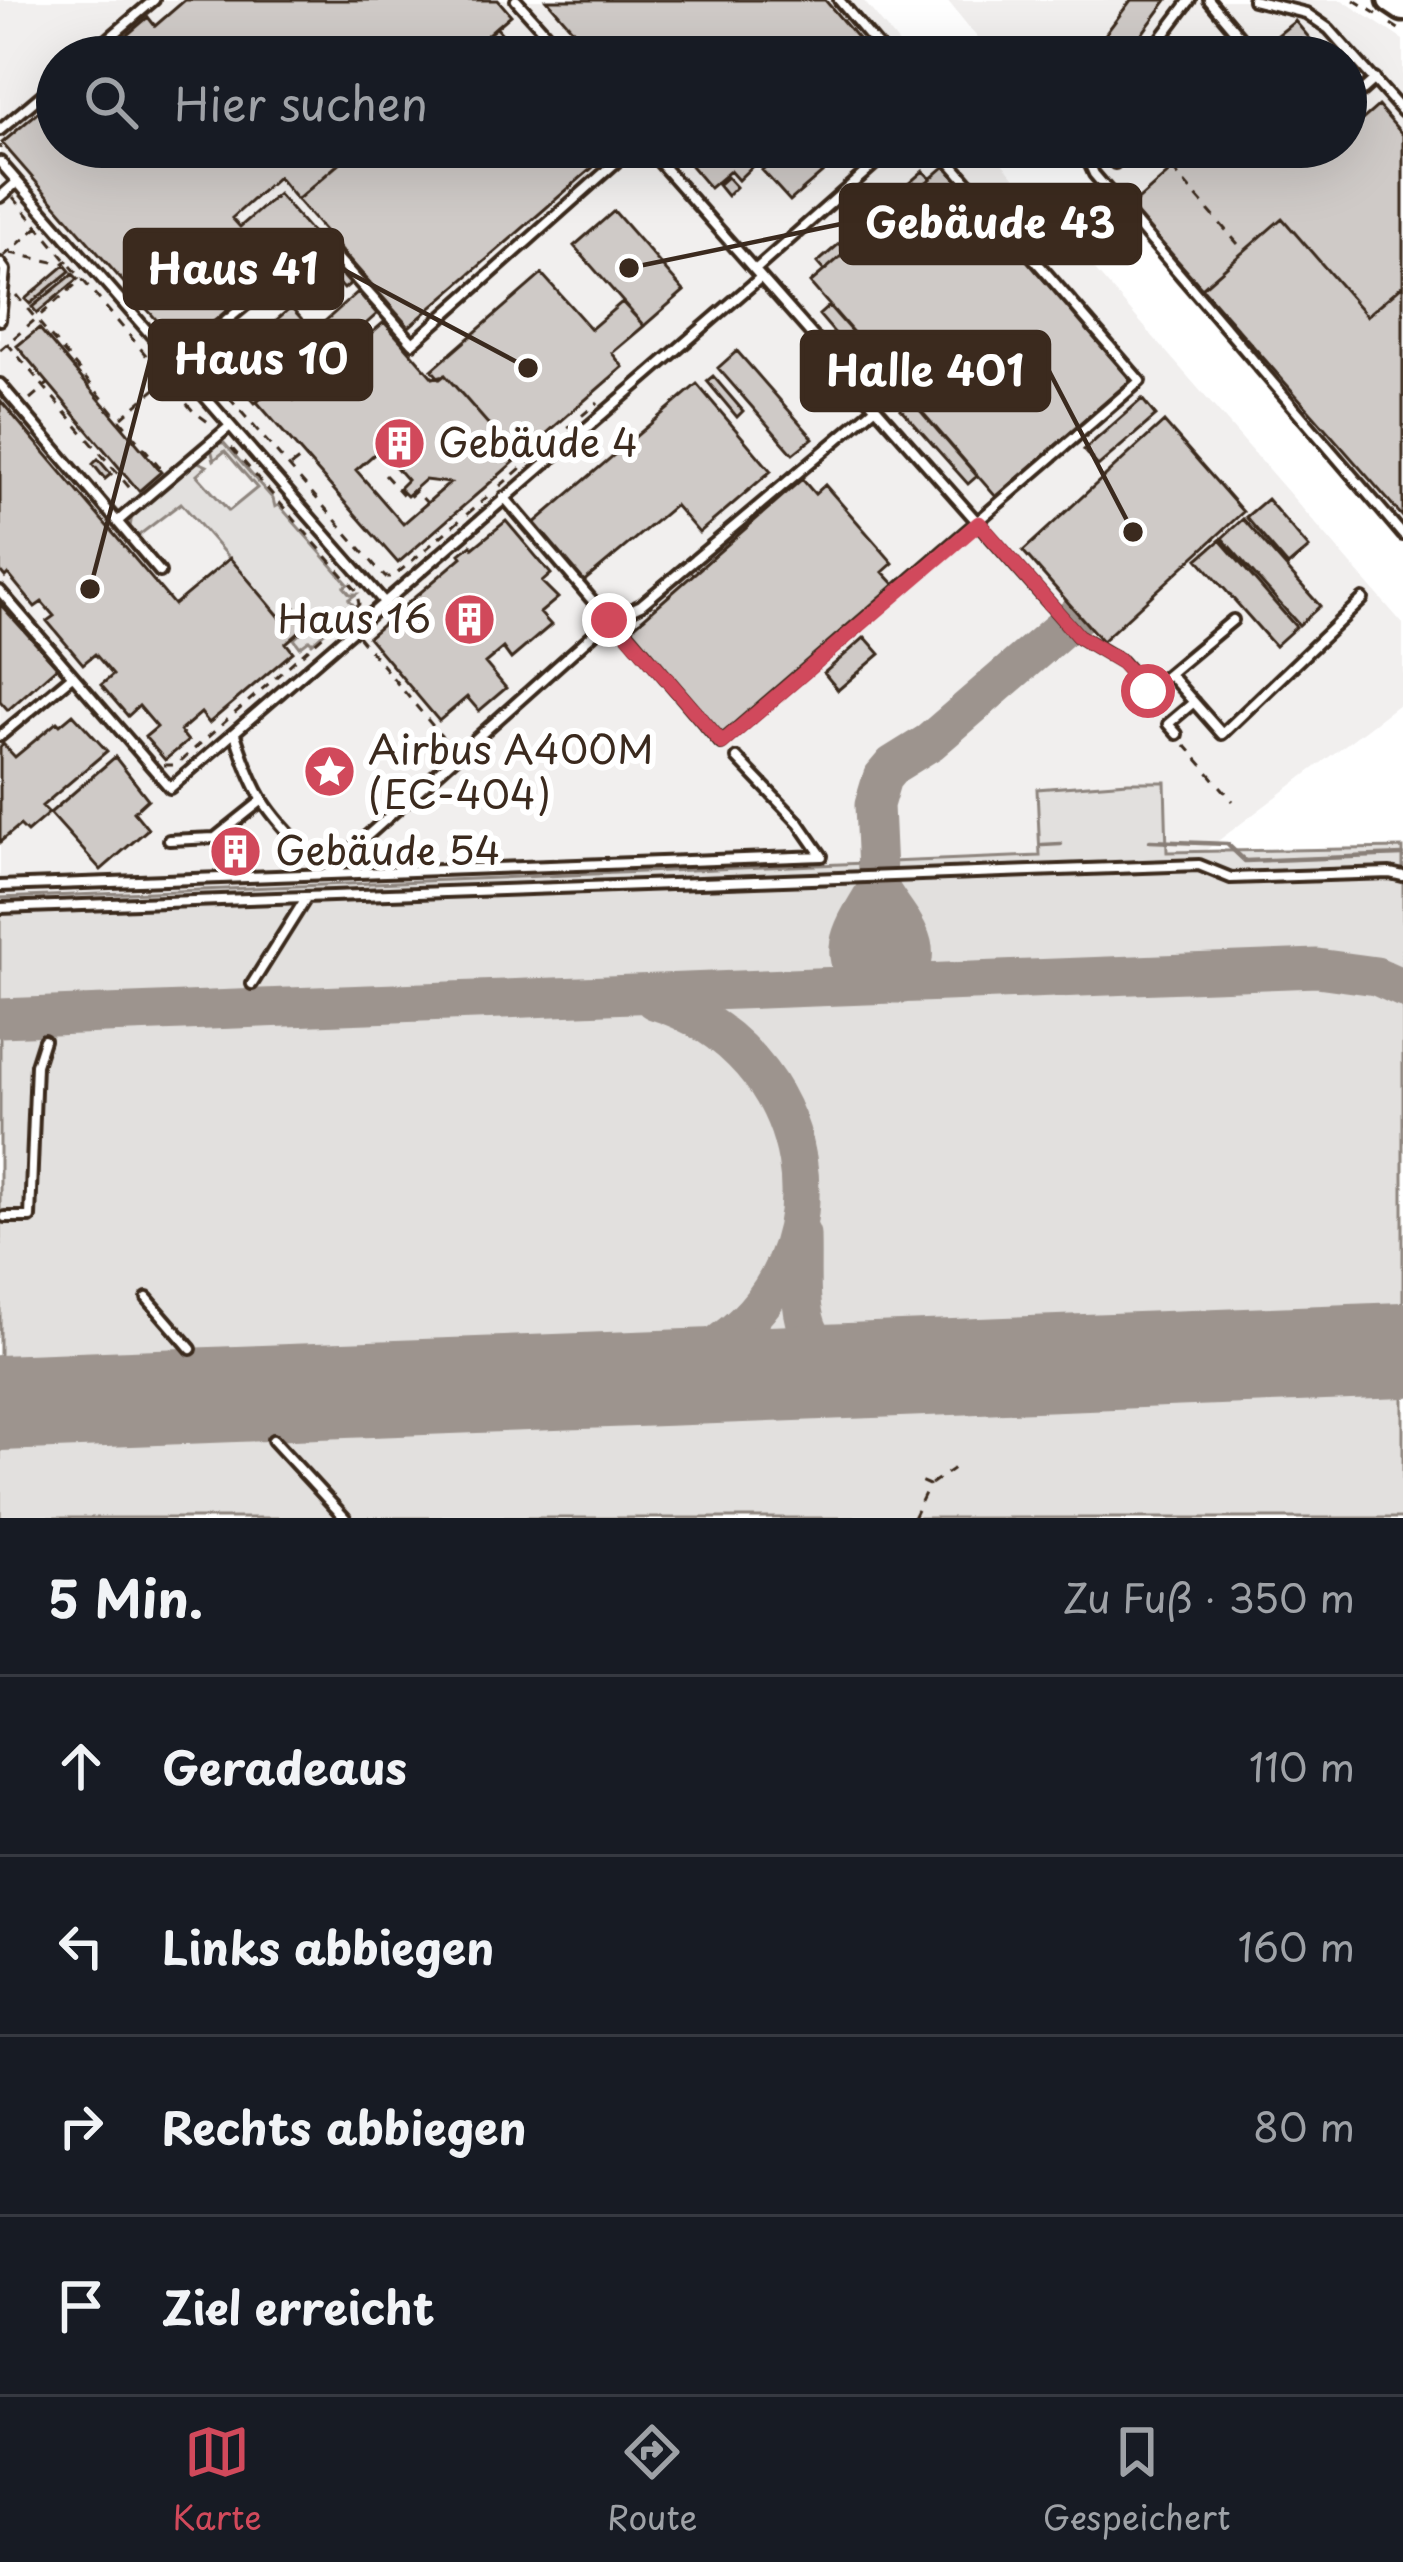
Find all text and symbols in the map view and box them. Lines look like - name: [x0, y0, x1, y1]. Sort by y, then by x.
- search box: [36, 36, 1367, 168]
- text: Hier suchen: [174, 68, 428, 136]
- icon: search: [78, 69, 144, 135]
- callout: Gebäude 43: [841, 185, 1140, 263]
- text: Gebäude 43: [865, 189, 1115, 252]
- callout: Haus 41: [125, 230, 342, 308]
- text: Haus 41: [148, 235, 318, 298]
- callout: Haus 10: [150, 321, 371, 399]
- text: Haus 10: [174, 325, 348, 388]
- callout: Halle 401: [802, 332, 1049, 410]
- text: Halle 401: [826, 337, 1024, 400]
- place label: Gebäude 4: [438, 411, 638, 470]
- building icon: Gebäude 4: [371, 415, 427, 471]
- place label: Haus 16: [277, 587, 431, 646]
- building icon: Haus 16: [442, 591, 498, 647]
- route end: [582, 593, 636, 647]
- route start: [1121, 664, 1175, 718]
- place label: Airbus A400M (EC-404): [368, 718, 654, 822]
- place icon: Airbus A400M (EC-404): [301, 744, 357, 800]
- place label: Gebäude 54: [275, 819, 501, 878]
- building icon: Gebäude 54: [208, 823, 264, 879]
- text: 5 Min.: [48, 1558, 203, 1635]
- text: Zu Fuß · 350 m: [1063, 1567, 1355, 1626]
- text: Geradeaus: [162, 1732, 407, 1800]
- icon: ahead: [48, 1733, 114, 1799]
- text: 110 m: [1249, 1736, 1355, 1795]
- text: Links abbiegen: [162, 1912, 494, 1980]
- icon: left: [48, 1913, 114, 1979]
- text: 160 m: [1238, 1916, 1355, 1975]
- text: Rechts abbiegen: [162, 2092, 526, 2160]
- icon: right: [48, 2093, 114, 2159]
- text: 80 m: [1253, 2096, 1355, 2155]
- text: Ziel erreicht: [162, 2272, 435, 2340]
- icon: arrive: [48, 2273, 114, 2339]
- tab: Karte: [173, 2419, 262, 2541]
- tab: Route: [607, 2419, 698, 2541]
- tab: Gespeichert: [1043, 2419, 1230, 2541]

